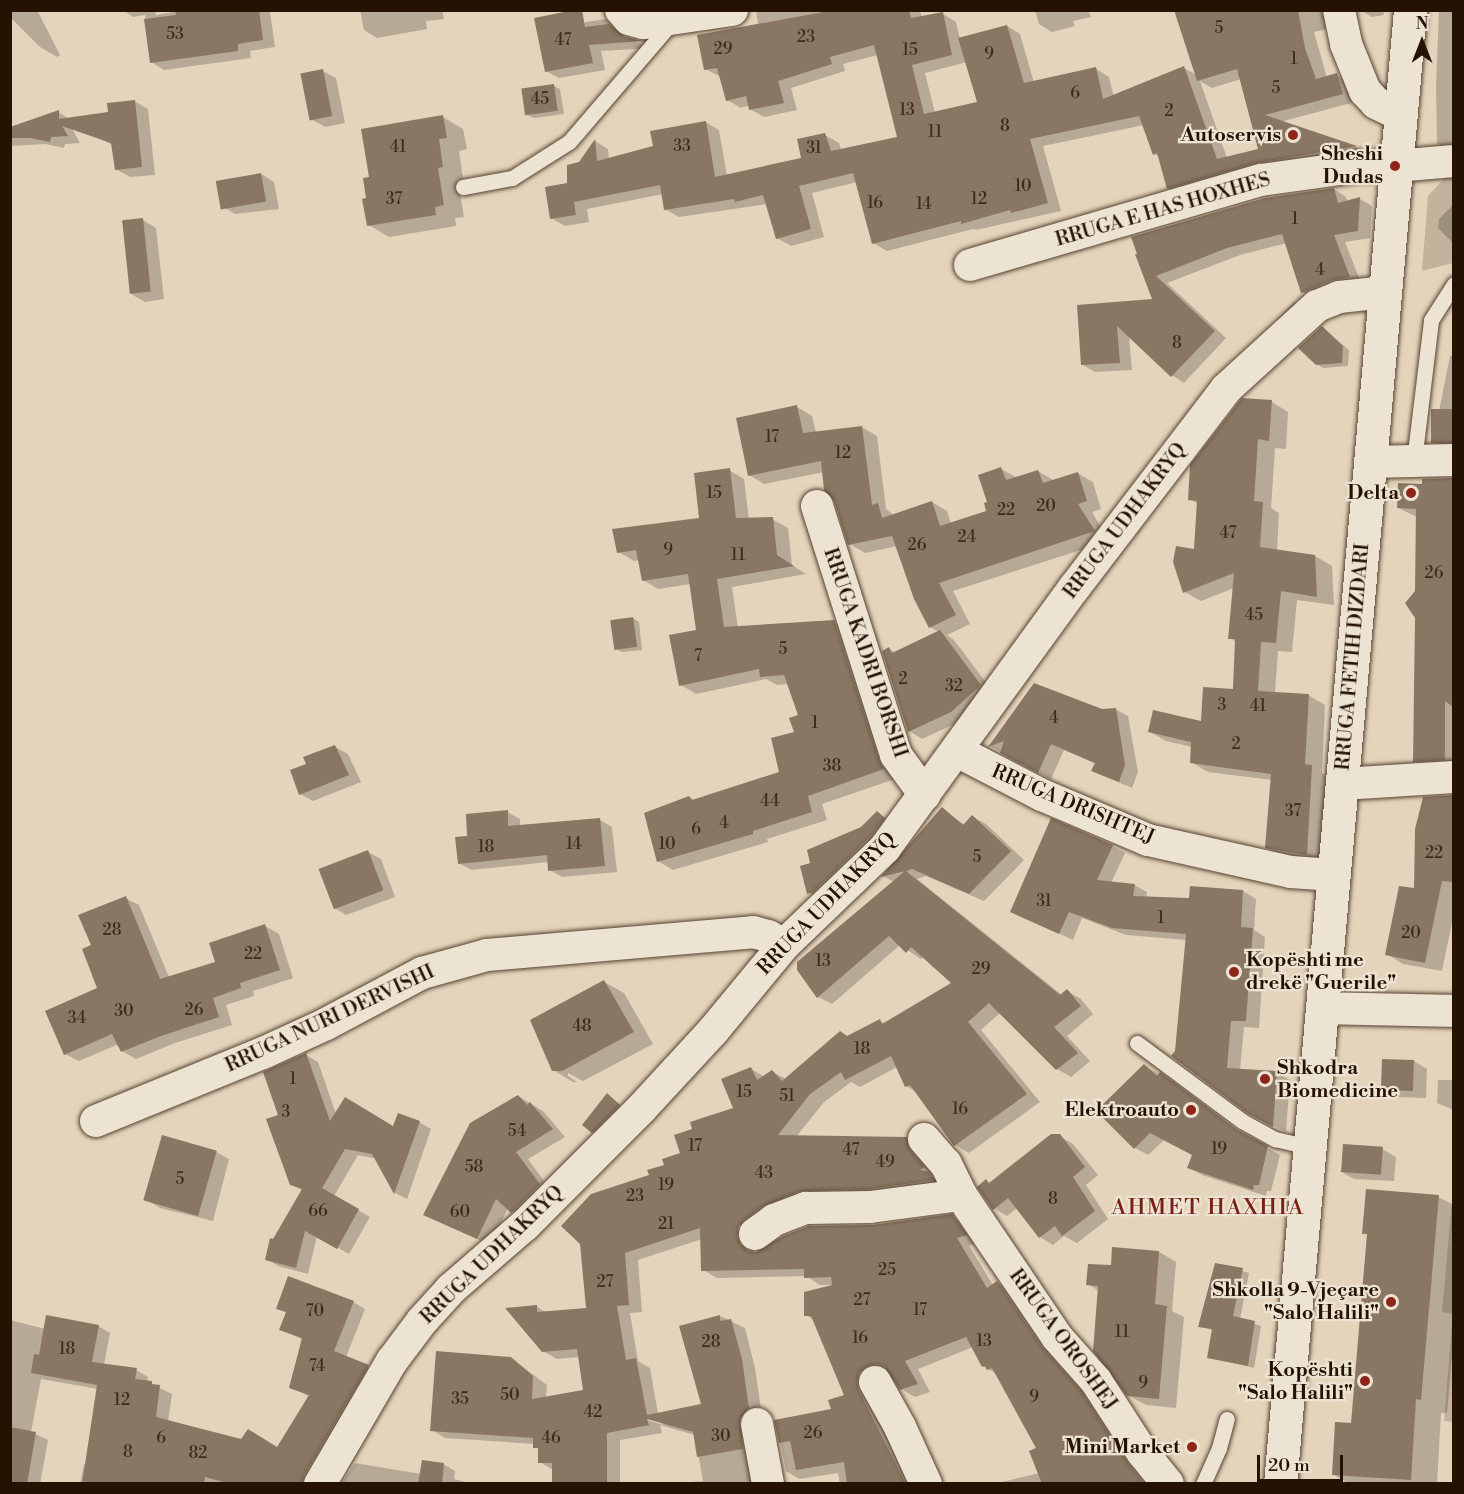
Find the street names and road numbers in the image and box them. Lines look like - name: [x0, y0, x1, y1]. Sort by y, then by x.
- street label: RRUGA E HAS HOXHES: [1053, 168, 1273, 252]
- street label: RRUGA UDHAKRYQ: [1058, 438, 1192, 604]
- street label: RRUGA FETIH DIZDARI: [1331, 542, 1375, 772]
- street label: RRUGA KADRI BORSHI: [818, 545, 912, 761]
- street label: RRUGA DRISHTEJ: [988, 760, 1158, 850]
- street label: RRUGA UDHAKRYQ: [753, 828, 901, 980]
- street label: RRUGA NURI DERVISHI: [222, 960, 438, 1078]
- street label: RRUGA UDHAKRYQ: [416, 1181, 568, 1329]
- street label: RRUGA OROSHEJ: [1004, 1264, 1122, 1416]

